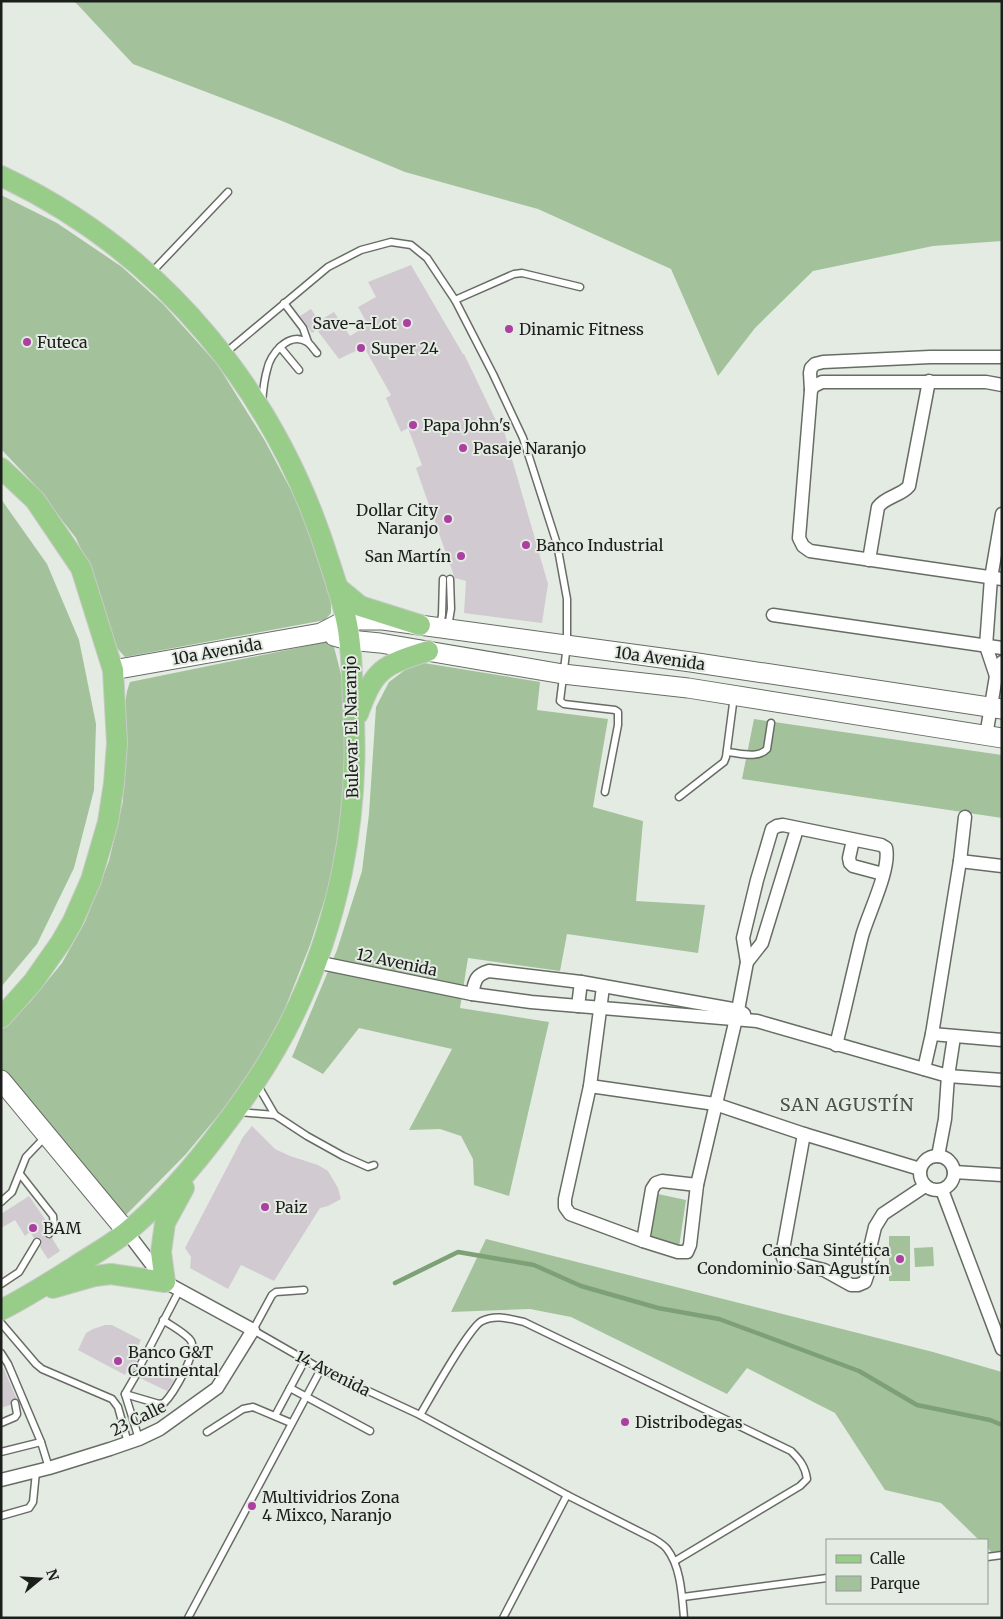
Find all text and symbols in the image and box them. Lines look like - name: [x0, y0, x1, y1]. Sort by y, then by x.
- place label: Save-a-Lot: [313, 313, 398, 333]
- marker: Save-a-Lot: [401, 317, 413, 329]
- place label: Dinamic Fitness: [519, 319, 644, 339]
- marker: Dinamic Fitness: [503, 323, 515, 335]
- place label: Futeca: [37, 332, 88, 352]
- marker: Futeca: [21, 336, 33, 348]
- place label: Super 24: [371, 338, 439, 358]
- marker: Super 24: [355, 342, 367, 354]
- place label: Papa John's: [423, 415, 511, 435]
- marker: Papa John's: [407, 419, 419, 431]
- place label: Pasaje Naranjo: [473, 438, 586, 458]
- marker: Pasaje Naranjo: [457, 442, 469, 454]
- place label: Dollar City Naranjo: [356, 500, 439, 538]
- marker: Dollar City Naranjo: [442, 513, 454, 525]
- place label: Banco Industrial: [536, 535, 664, 555]
- marker: Banco Industrial: [520, 539, 532, 551]
- place label: San Martín: [364, 546, 451, 566]
- marker: San Martín: [455, 550, 467, 562]
- street label: 10a Avenida: [171, 633, 264, 669]
- street label: 10a Avenida: [614, 642, 707, 674]
- street label: Bulevar El Naranjo: [340, 656, 362, 798]
- street label: 12 Avenida: [355, 944, 440, 980]
- district label: SAN AGUSTÍN: [780, 1093, 914, 1116]
- place label: Paiz: [275, 1197, 308, 1217]
- marker: Paiz: [259, 1201, 271, 1213]
- place label: BAM: [43, 1218, 81, 1238]
- marker: BAM: [27, 1222, 39, 1234]
- place label: Cancha Sintética Condominio San Agustín: [697, 1240, 890, 1278]
- marker: Cancha Sintética Condominio San Agustín: [894, 1253, 906, 1265]
- place label: Banco G&T Continental: [128, 1342, 219, 1380]
- street label: 14 Avenida: [292, 1346, 374, 1401]
- marker: Banco G&T Continental: [112, 1355, 124, 1367]
- street label: 23 Calle: [107, 1396, 169, 1440]
- place label: Distribodegas: [635, 1412, 743, 1432]
- marker: Distribodegas: [619, 1416, 631, 1428]
- place label: Multividrios Zona 4 Mixco, Naranjo: [262, 1487, 400, 1525]
- marker: Multividrios Zona 4 Mixco, Naranjo: [246, 1500, 258, 1512]
- legend: [826, 1539, 988, 1604]
- text: Calle: [870, 1549, 905, 1568]
- north arrow: [15, 1554, 65, 1604]
- text: N: [42, 1567, 63, 1583]
- text: Parque: [870, 1574, 920, 1593]

